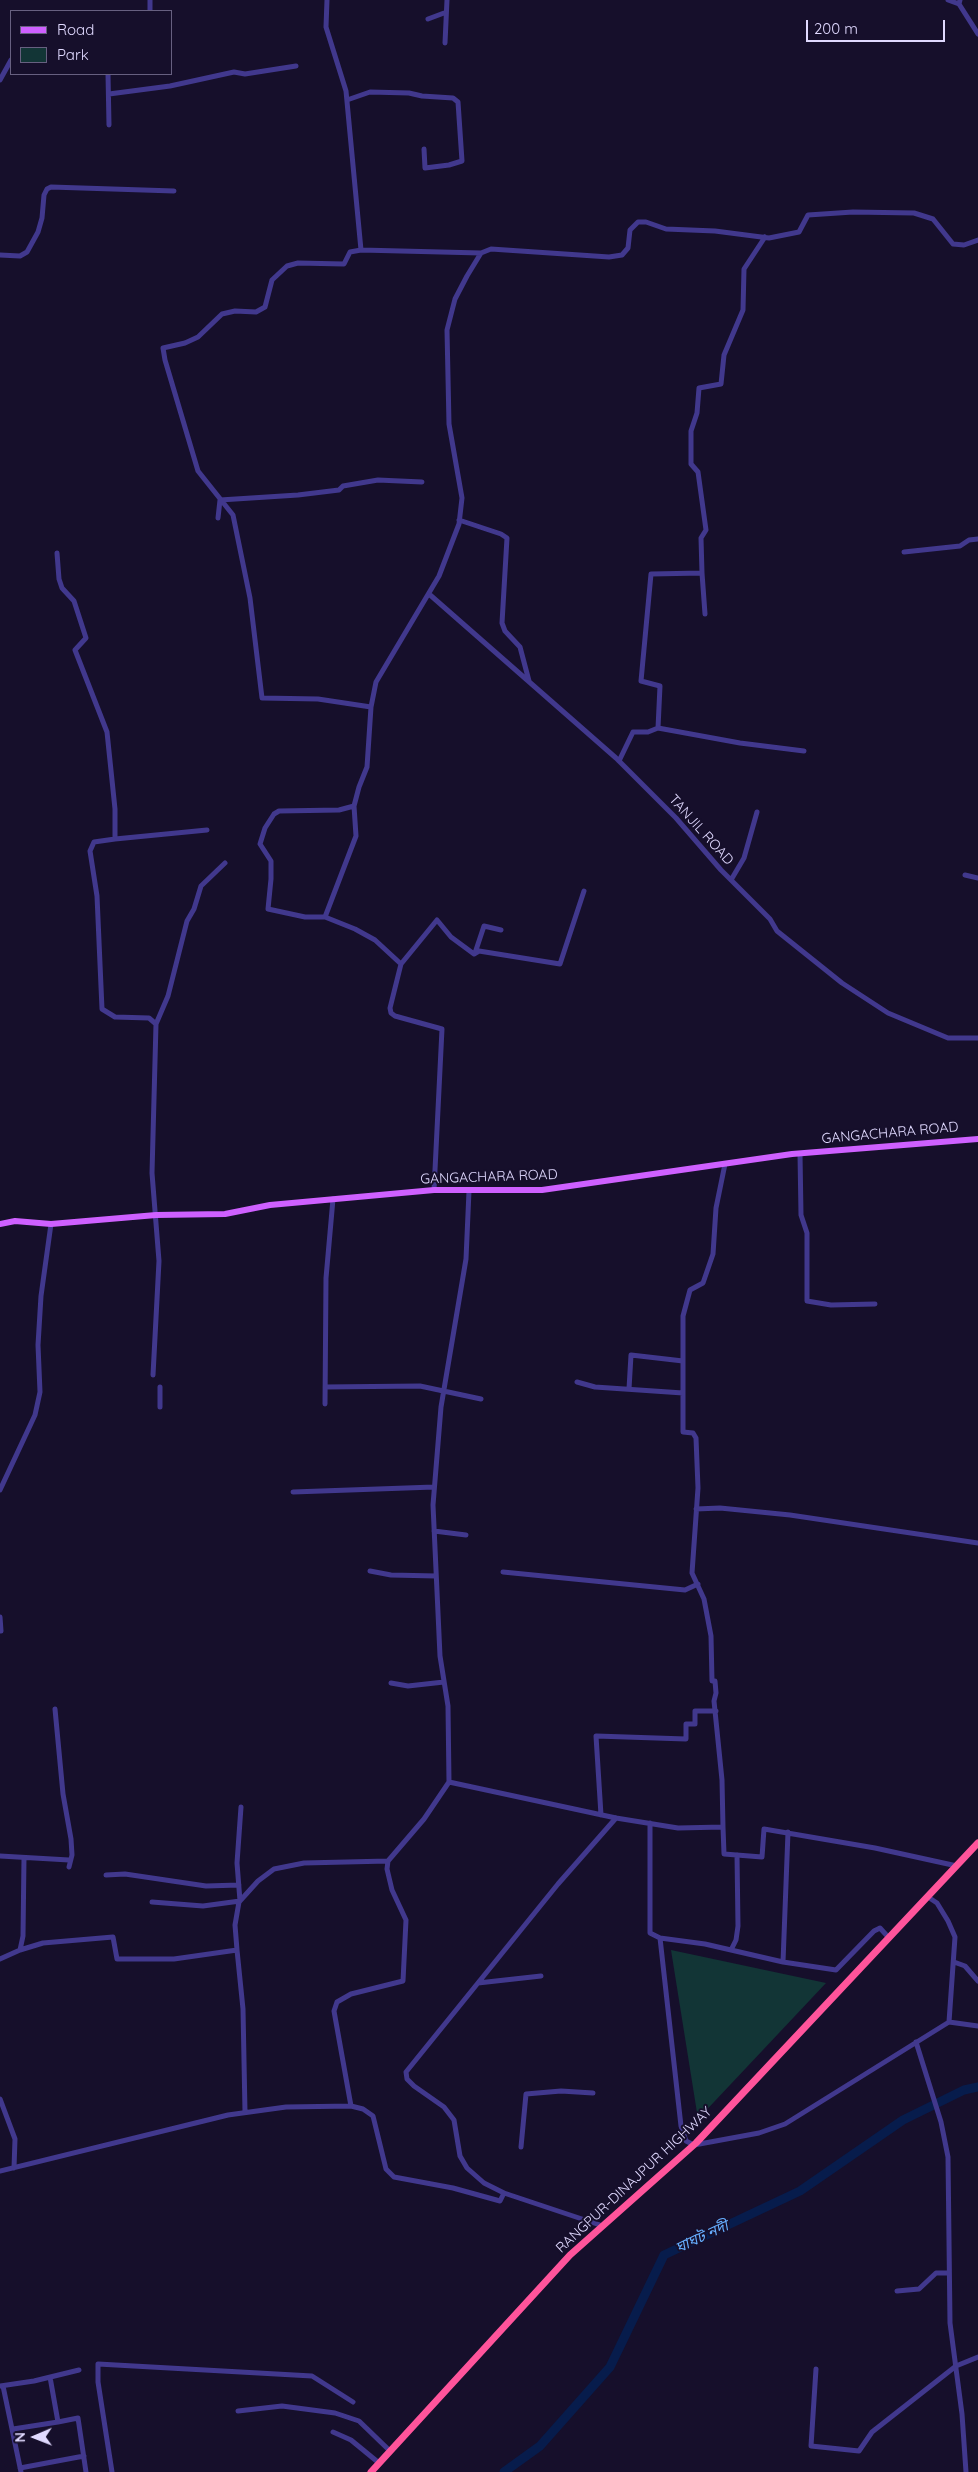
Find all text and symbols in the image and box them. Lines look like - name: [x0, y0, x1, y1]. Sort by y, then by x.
- legend: [10, 10, 172, 75]
- scale bar: [808, 10, 947, 42]
- text: 200 m: [814, 19, 858, 38]
- text: Road: [57, 20, 94, 39]
- text: Park: [57, 45, 89, 64]
- street label: TANJIL ROAD: [665, 791, 737, 869]
- street label: GANGACHARA ROAD: [821, 1119, 959, 1147]
- street label: GANGACHARA ROAD: [420, 1166, 558, 1188]
- street label: RANGPUR-DINAJPUR HIGHWAY: [553, 2103, 715, 2257]
- water label: ঘাঘট নদী: [673, 2217, 731, 2257]
- north arrow: [10, 2412, 60, 2462]
- text: N: [11, 2432, 29, 2443]

